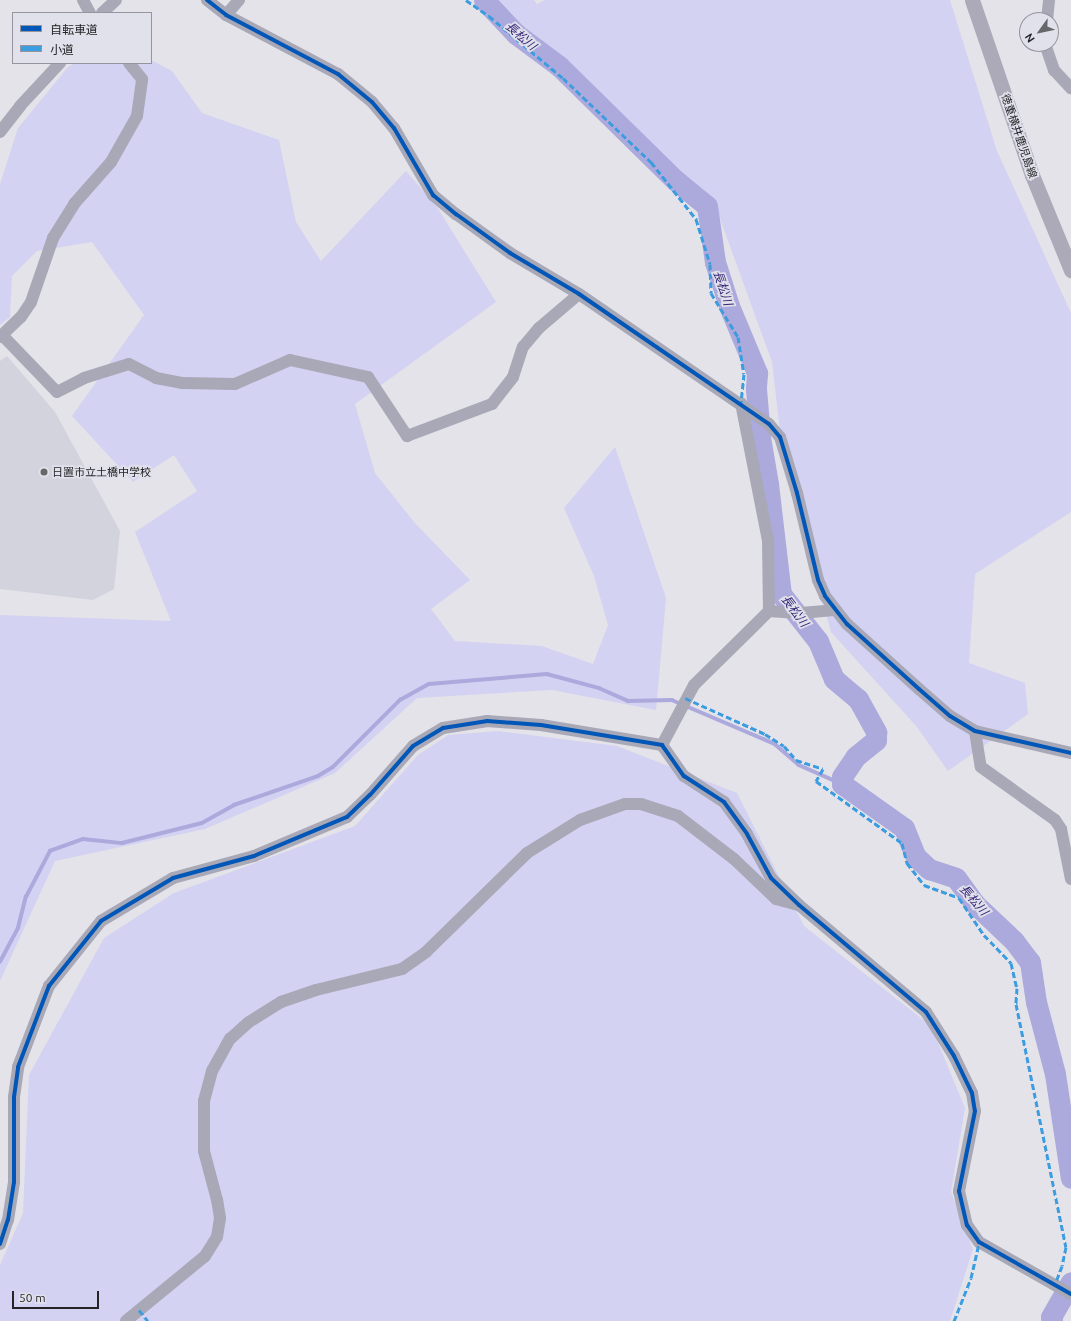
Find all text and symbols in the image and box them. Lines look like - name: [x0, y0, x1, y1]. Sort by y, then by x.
- legend: [12, 12, 152, 64]
- north arrow: [1019, 12, 1059, 52]
- water label: 長松川: [503, 19, 539, 53]
- text: 自転車道: [50, 23, 98, 36]
- text: N: [1023, 31, 1037, 45]
- text: 小道: [50, 43, 74, 56]
- street label: 徳重横井鹿児島線: [998, 92, 1040, 180]
- water label: 長松川: [711, 269, 735, 307]
- place label: 日置市立土橋中学校: [52, 465, 151, 479]
- marker: 日置市立土橋中学校: [39, 467, 49, 477]
- water label: 長松川: [778, 592, 812, 630]
- water label: 長松川: [957, 882, 991, 918]
- scale bar: [14, 1283, 101, 1309]
- text: 50 m: [19, 1291, 46, 1304]

